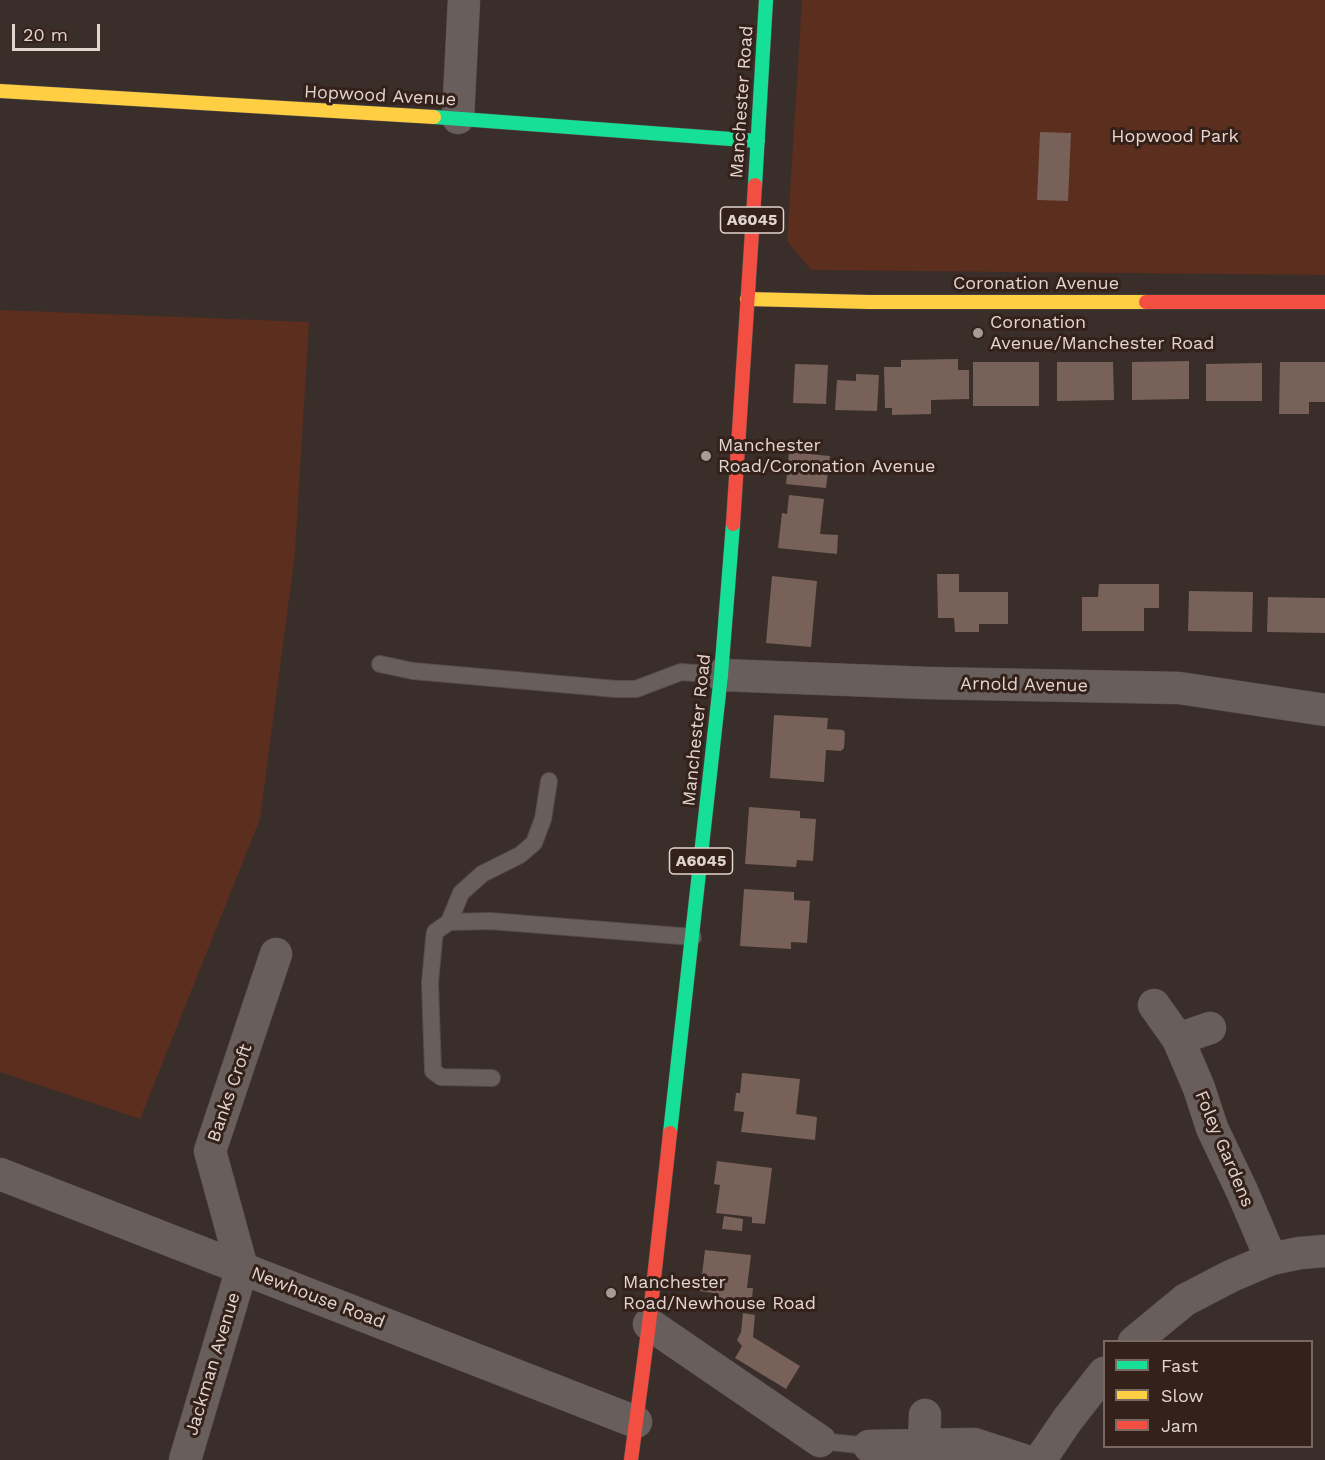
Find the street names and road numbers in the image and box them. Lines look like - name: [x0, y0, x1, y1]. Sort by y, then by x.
- street label: Manchester Road: [726, 25, 758, 179]
- street label: Hopwood Avenue: [303, 81, 457, 111]
- road number: A6045: [720, 207, 783, 233]
- street label: Coronation Avenue: [953, 273, 1119, 295]
- street label: Manchester Road: [678, 653, 716, 807]
- street label: Arnold Avenue: [960, 673, 1088, 697]
- road number: A6045: [670, 848, 732, 874]
- street label: Banks Croft: [203, 1041, 257, 1145]
- street label: Foley Gardens: [1190, 1088, 1258, 1210]
- street label: Newhouse Road: [248, 1263, 388, 1333]
- street label: Jackman Avenue: [181, 1290, 245, 1438]

